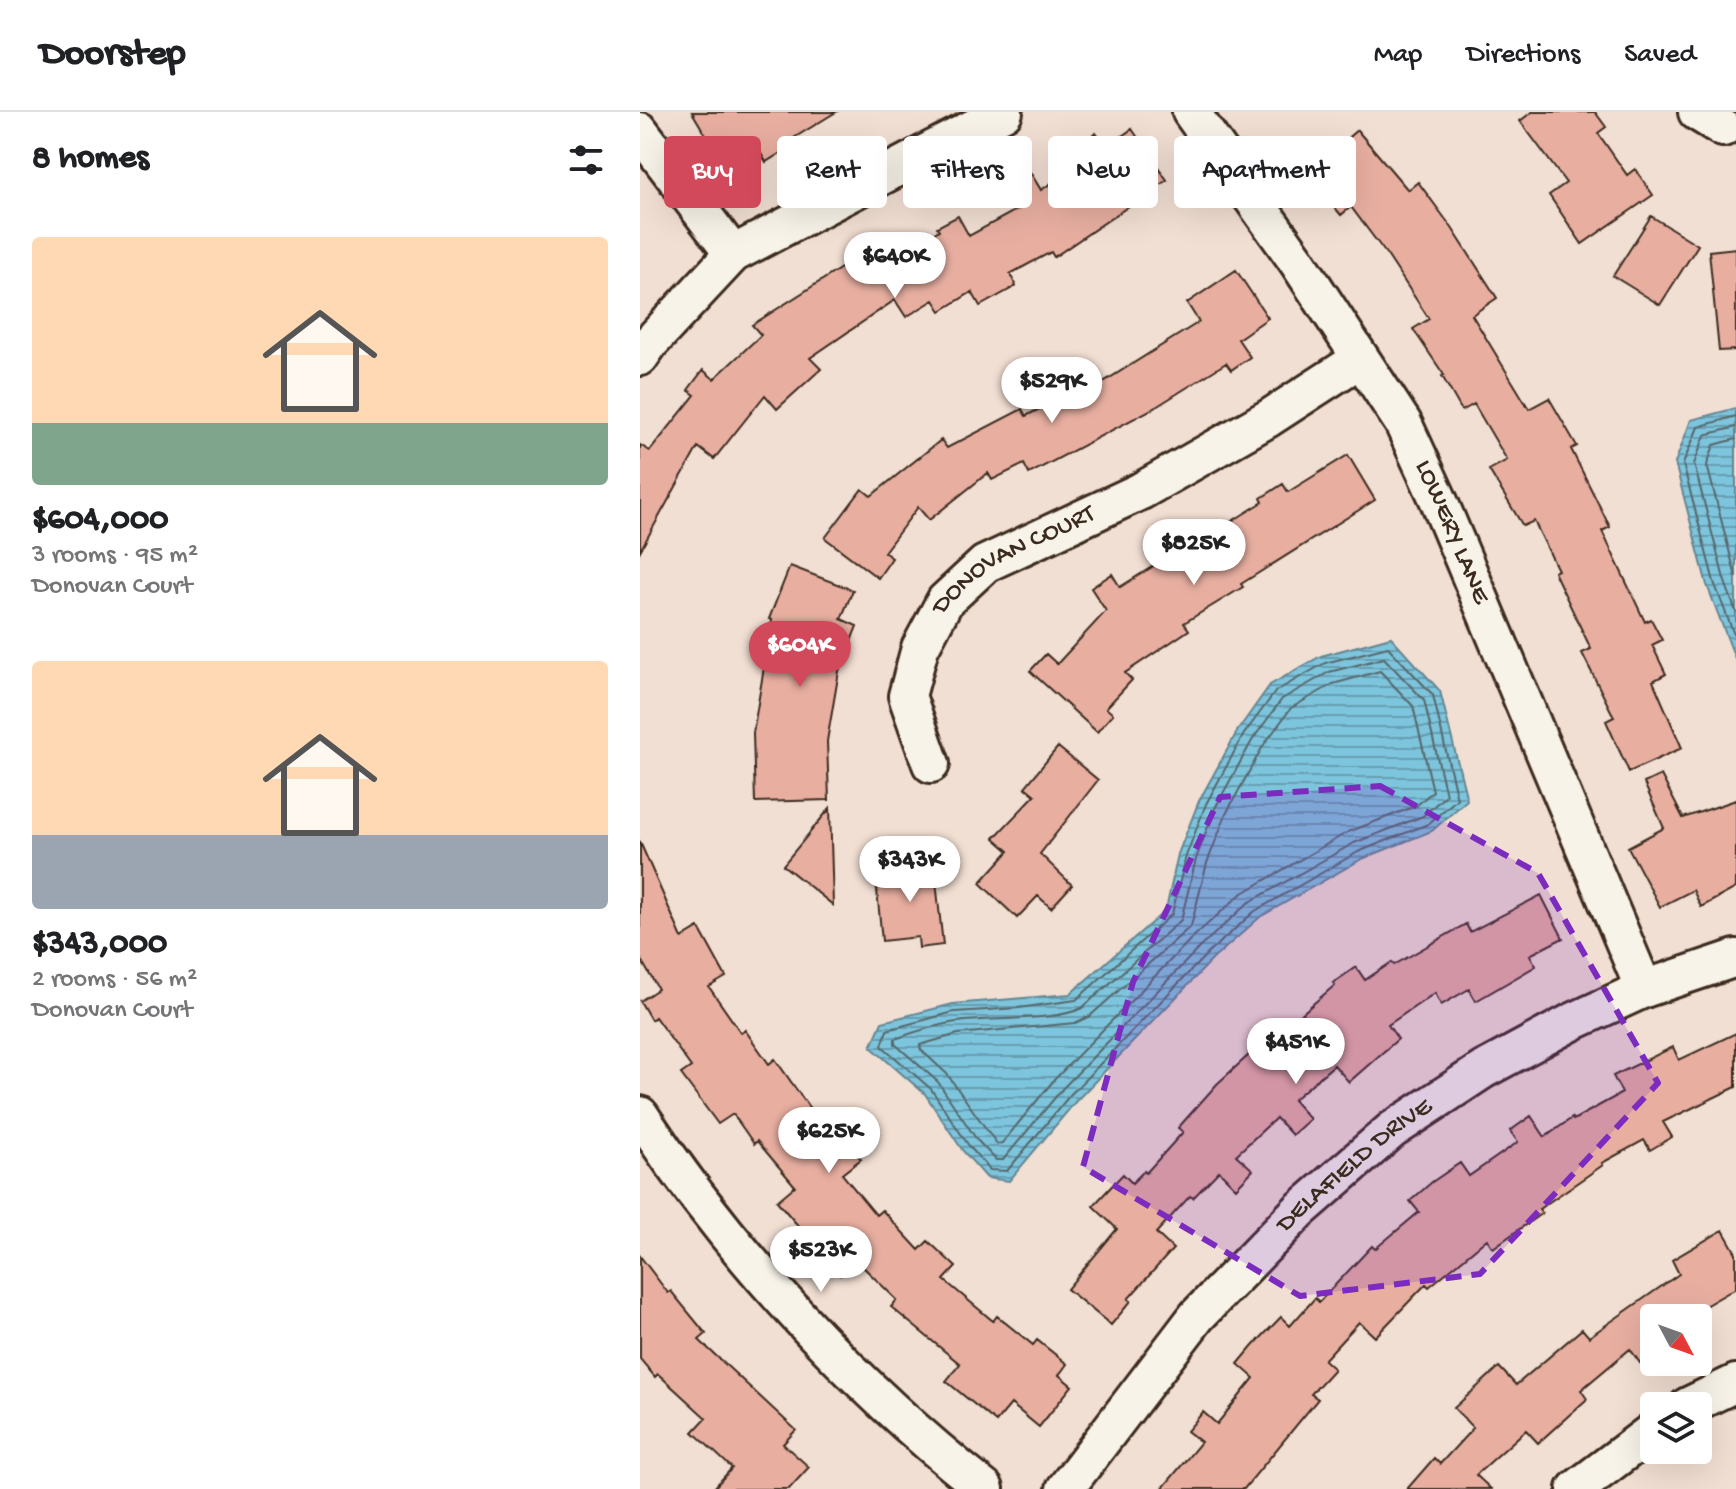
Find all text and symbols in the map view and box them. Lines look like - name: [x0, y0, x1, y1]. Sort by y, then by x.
- text: Doorstep: [40, 33, 186, 77]
- text: Map: [1374, 39, 1422, 72]
- text: Directions: [1466, 39, 1580, 72]
- text: Saved: [1624, 39, 1696, 72]
- chip: Buy: [664, 136, 761, 208]
- chip: Rent: [777, 136, 887, 208]
- chip: Filters: [903, 136, 1032, 208]
- chip: New: [1048, 136, 1158, 208]
- chip: Apartment: [1174, 136, 1356, 208]
- icon: filters: [564, 138, 608, 182]
- text: 8 homes: [32, 140, 149, 180]
- pin: $640K: [839, 232, 951, 300]
- text: $640K: [862, 242, 928, 273]
- icon: home: [248, 289, 392, 433]
- pin: $529K: [996, 357, 1108, 425]
- text: $529K: [1019, 367, 1085, 398]
- street label: LOWERY LANE: [1407, 455, 1496, 610]
- street label: DONOVAN COURT: [925, 499, 1101, 621]
- text: $604,000: [32, 501, 169, 541]
- pin: $825K: [1138, 519, 1250, 587]
- text: $825K: [1161, 529, 1227, 560]
- text: 3 rooms · 95 m²: [32, 541, 198, 572]
- text: Donovan Court: [32, 572, 192, 603]
- pin: $604K: [744, 621, 856, 689]
- text: $604K: [767, 631, 833, 662]
- icon: home: [248, 713, 392, 857]
- pin: $343K: [854, 836, 966, 904]
- text: $343K: [877, 846, 943, 877]
- text: $343,000: [32, 925, 167, 965]
- text: 2 rooms · 56 m²: [32, 965, 197, 996]
- text: Donovan Court: [32, 996, 192, 1027]
- pin: $451K: [1240, 1018, 1352, 1086]
- text: $451K: [1265, 1028, 1327, 1059]
- street label: DELAFIELD DRIVE: [1269, 1091, 1439, 1241]
- pin: $625K: [773, 1107, 885, 1175]
- text: $625K: [796, 1117, 862, 1148]
- pin: $523K: [765, 1226, 877, 1294]
- text: $523K: [788, 1236, 854, 1267]
- north arrow: [1640, 1304, 1712, 1376]
- map controls: [1640, 1304, 1712, 1464]
- button: layers: [1640, 1392, 1712, 1464]

